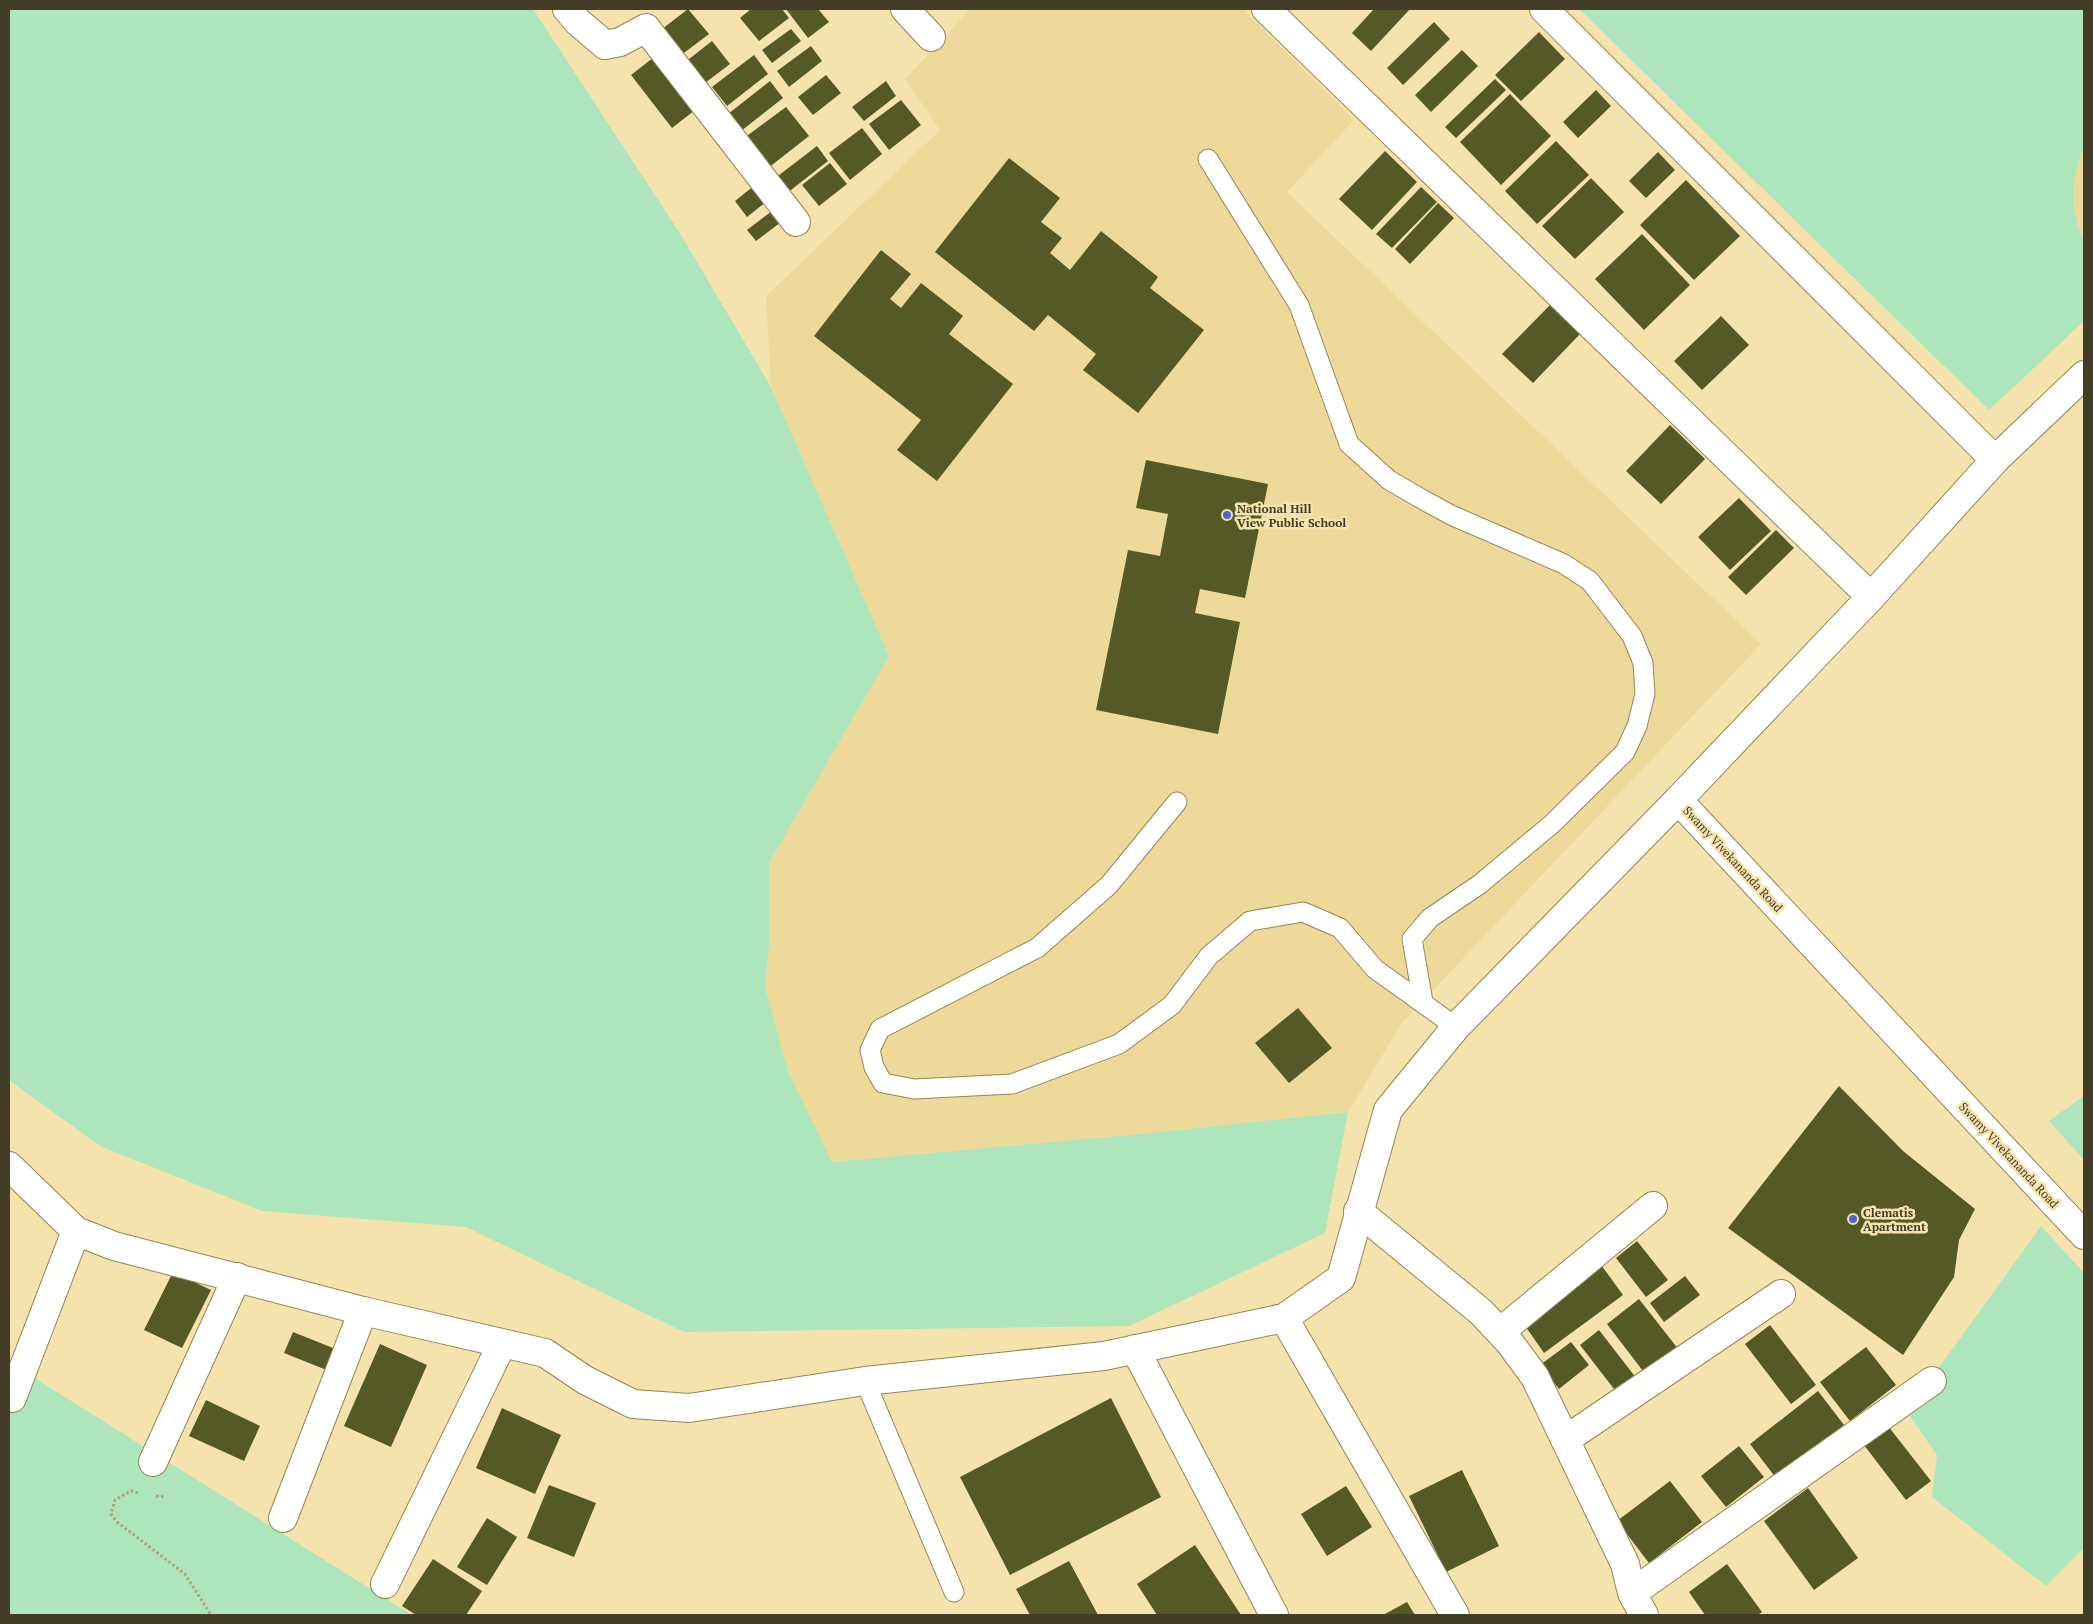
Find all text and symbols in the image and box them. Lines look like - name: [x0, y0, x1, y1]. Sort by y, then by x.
- place label: National Hill View Public School: [1237, 501, 1346, 530]
- marker: National Hill View Public School: [1221, 509, 1233, 521]
- street label: Swamy Vivekananda Road: [1680, 803, 1786, 915]
- street label: Swamy Vivekananda Road: [1956, 1099, 2062, 1211]
- place label: Clematis Apartment: [1863, 1205, 1926, 1234]
- marker: Clematis Apartment: [1847, 1213, 1859, 1225]

